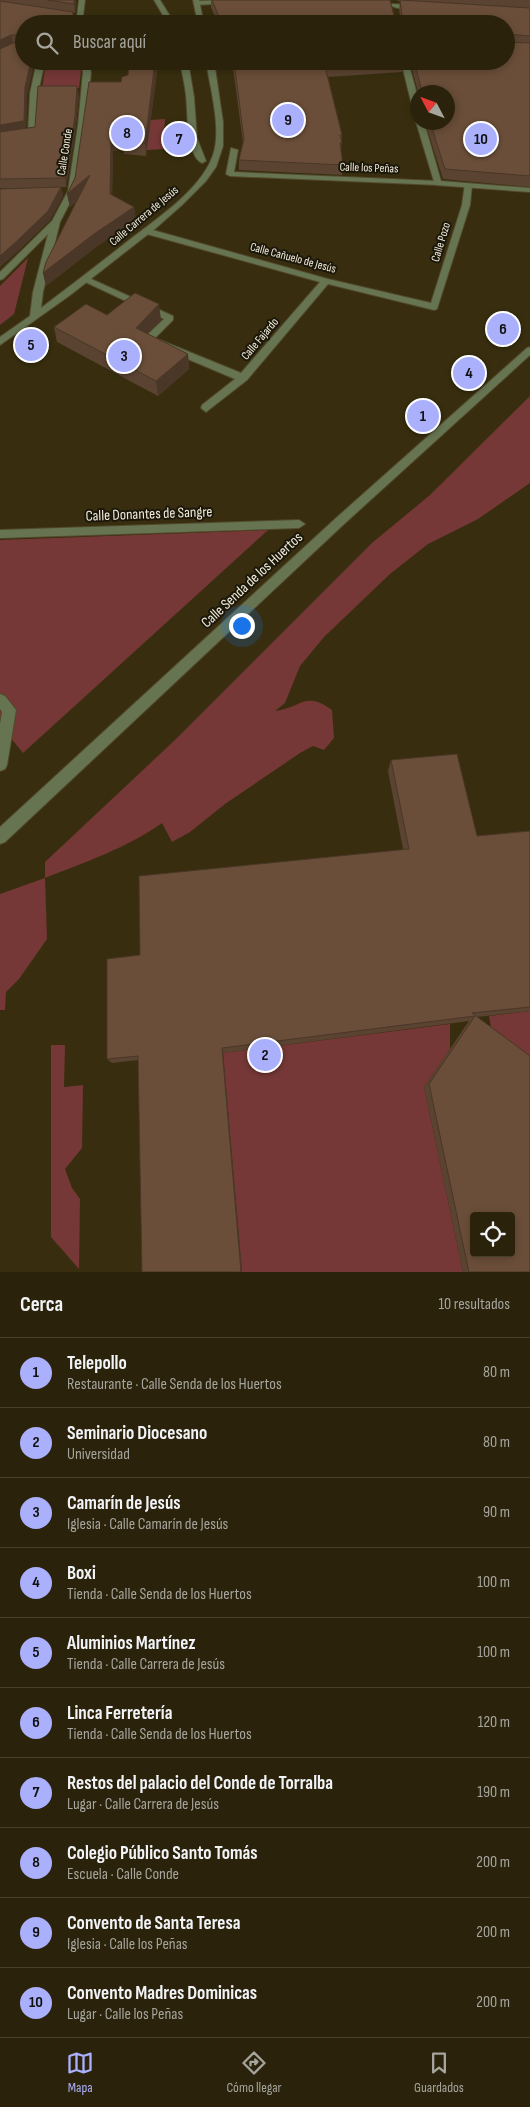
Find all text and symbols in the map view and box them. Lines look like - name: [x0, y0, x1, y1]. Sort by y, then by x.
- search box: [15, 15, 515, 70]
- icon: search: [33, 29, 61, 57]
- text: Buscar aquí: [73, 31, 146, 54]
- north arrow: [410, 85, 455, 130]
- pin: 9: [272, 101, 304, 139]
- pin: 8: [111, 114, 143, 152]
- pin: 7: [163, 120, 195, 158]
- pin: 10: [465, 120, 497, 158]
- street label: Calle Conde: [54, 127, 76, 176]
- street label: Calle los Peñas: [339, 159, 399, 177]
- street label: Calle Carrera de Jesús: [106, 183, 182, 249]
- street label: Calle Pozo: [428, 220, 454, 264]
- street label: Calle Cañuelo de Jesús: [248, 239, 338, 277]
- pin: 6: [487, 310, 519, 348]
- street label: Calle Fajardo: [238, 315, 282, 363]
- pin: 5: [15, 326, 47, 364]
- pin: 3: [108, 337, 140, 375]
- pin: 4: [453, 354, 485, 392]
- pin: 1: [407, 397, 439, 435]
- street label: Calle Donantes de Sangre: [85, 502, 213, 526]
- street label: Calle Senda de los Huertos: [197, 528, 307, 632]
- your location: [229, 613, 255, 639]
- pin: 2: [249, 1036, 281, 1074]
- map controls: [470, 1212, 515, 1257]
- button: locate: [470, 1212, 515, 1257]
- text: Cerca: [20, 1292, 63, 1317]
- text: 10 resultados: [439, 1295, 510, 1314]
- text: Telepollo: [67, 1352, 127, 1375]
- text: 1: [33, 1363, 39, 1382]
- text: 80 m: [483, 1363, 510, 1382]
- text: Restaurante · Calle Senda de los Huertos: [67, 1375, 282, 1394]
- text: Seminario Diocesano: [67, 1422, 207, 1445]
- text: 2: [32, 1433, 40, 1452]
- text: 80 m: [483, 1433, 510, 1452]
- text: Universidad: [67, 1445, 130, 1464]
- text: Camarín de Jesús: [67, 1492, 181, 1515]
- text: 3: [32, 1503, 40, 1522]
- text: 90 m: [483, 1503, 510, 1522]
- text: Iglesia · Calle Camarín de Jesús: [67, 1515, 228, 1534]
- text: Boxi: [67, 1562, 96, 1585]
- text: 4: [32, 1573, 40, 1592]
- text: 100 m: [477, 1573, 510, 1592]
- text: Tienda · Calle Senda de los Huertos: [67, 1585, 252, 1604]
- text: Aluminios Martínez: [67, 1632, 196, 1655]
- text: 5: [32, 1643, 40, 1662]
- text: 100 m: [477, 1643, 510, 1662]
- text: Tienda · Calle Carrera de Jesús: [67, 1655, 225, 1674]
- text: Linca Ferretería: [67, 1702, 172, 1725]
- text: 6: [32, 1713, 40, 1732]
- text: 120 m: [478, 1713, 510, 1732]
- text: Tienda · Calle Senda de los Huertos: [67, 1725, 252, 1744]
- text: Restos del palacio del Conde de Torralba: [67, 1772, 333, 1795]
- text: 7: [33, 1783, 39, 1802]
- text: 190 m: [477, 1783, 510, 1802]
- text: Lugar · Calle Carrera de Jesús: [67, 1795, 219, 1814]
- text: Colegio Público Santo Tomás: [67, 1842, 258, 1865]
- text: 8: [32, 1853, 40, 1872]
- text: 200 m: [476, 1853, 510, 1872]
- text: Escuela · Calle Conde: [67, 1865, 179, 1884]
- text: Convento de Santa Teresa: [67, 1912, 241, 1935]
- text: 9: [32, 1923, 40, 1942]
- text: 200 m: [476, 1923, 510, 1942]
- text: Iglesia · Calle los Peñas: [67, 1935, 188, 1954]
- text: Convento Madres Dominicas: [67, 1982, 257, 2005]
- text: 10: [29, 1993, 43, 2012]
- text: 200 m: [476, 1993, 510, 2012]
- text: Lugar · Calle los Peñas: [67, 2005, 183, 2024]
- tab: Mapa: [66, 2049, 94, 2096]
- tab: Cómo llegar: [226, 2049, 282, 2096]
- tab: Guardados: [414, 2049, 464, 2096]

